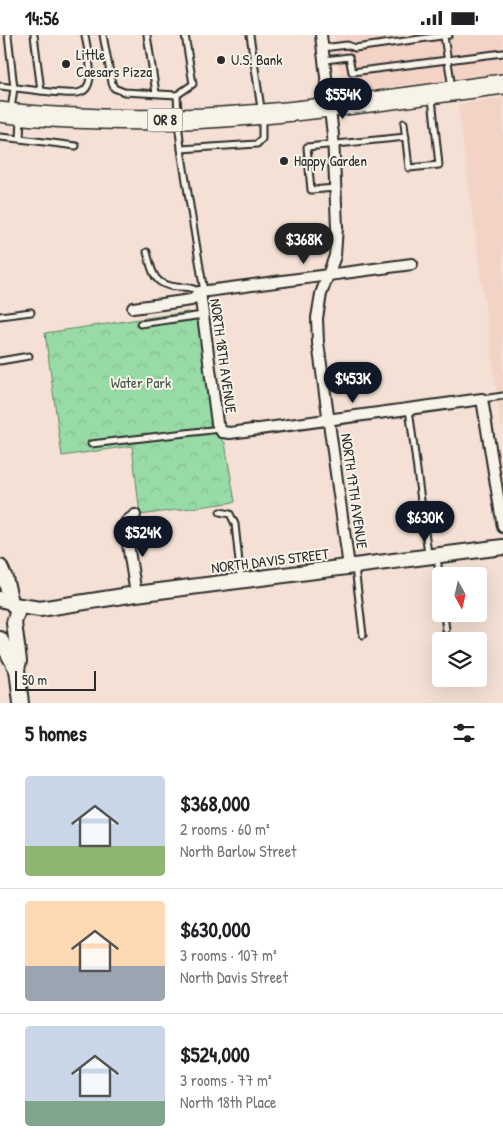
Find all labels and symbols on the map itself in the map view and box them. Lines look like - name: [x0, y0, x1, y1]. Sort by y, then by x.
- place label: Little Caesars Pizza: [76, 44, 152, 82]
- place label: U.S. Bank: [231, 49, 283, 70]
- marker: U.S. Bank: [215, 54, 227, 66]
- marker: Little Caesars Pizza: [60, 58, 72, 70]
- pin: $554K: [308, 77, 378, 120]
- road number: OR 8: [148, 109, 182, 131]
- place label: Happy Garden: [294, 150, 367, 171]
- marker: Happy Garden: [278, 155, 290, 167]
- pin: $368K: [269, 223, 339, 265]
- street label: NORTH 18TH AVENUE: [205, 297, 242, 415]
- pin: $453K: [318, 361, 388, 404]
- park label: Water Park: [111, 372, 171, 393]
- street label: NORTH 17TH AVENUE: [336, 432, 373, 550]
- pin: $630K: [390, 501, 460, 543]
- pin: $524K: [108, 515, 178, 558]
- street label: NORTH DAVIS STREET: [210, 543, 331, 578]
- north arrow: [432, 567, 488, 623]
- scale bar: [15, 668, 96, 691]

